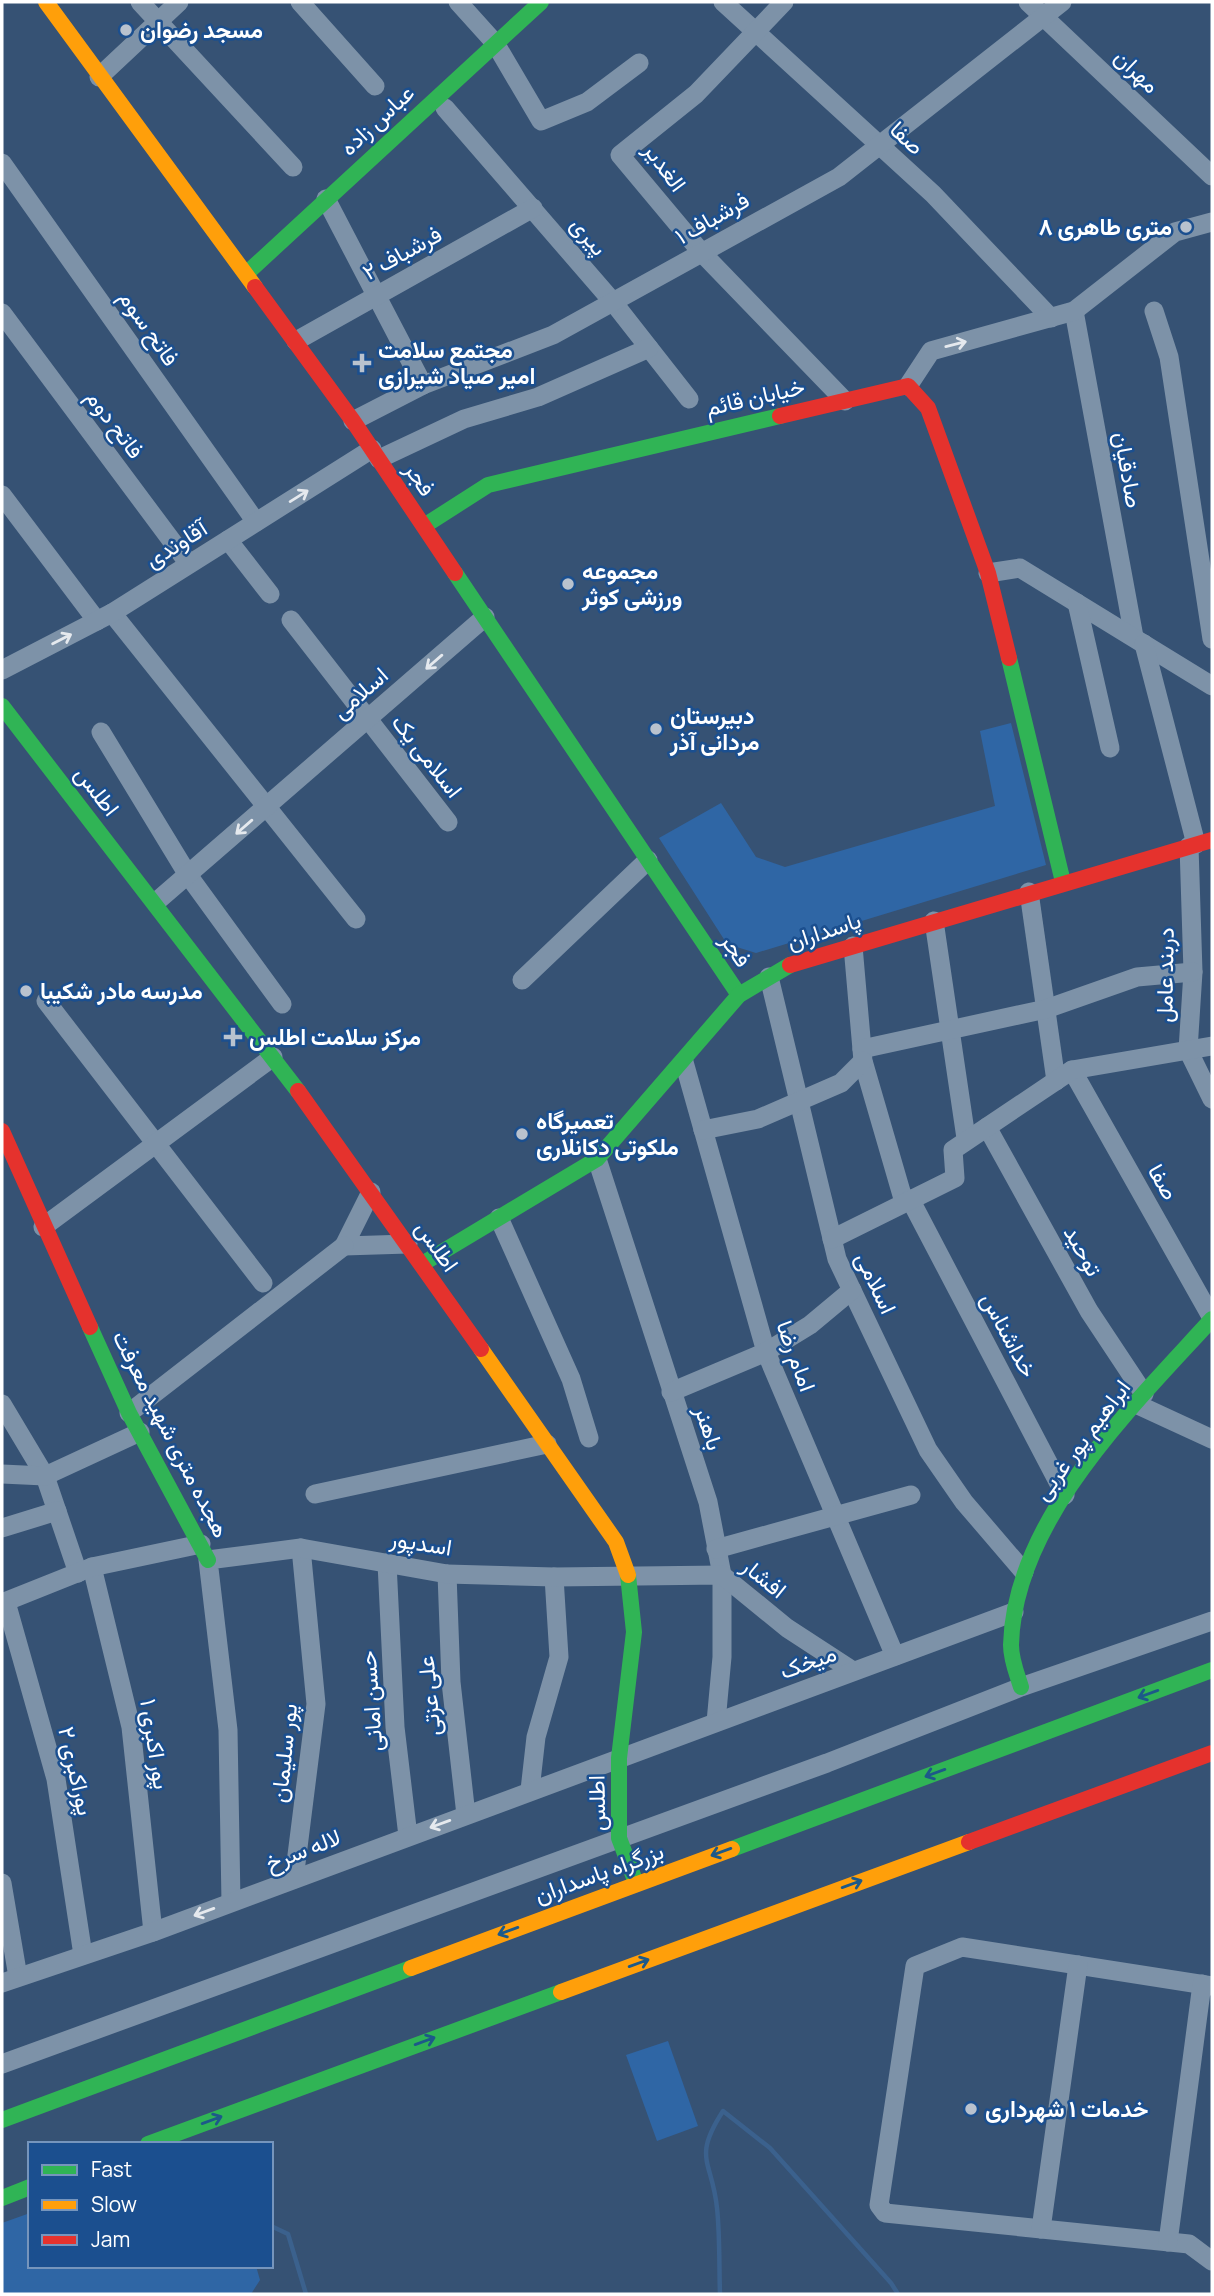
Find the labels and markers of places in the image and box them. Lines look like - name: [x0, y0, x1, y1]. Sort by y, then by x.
- place label: مسجد رضوان: [140, 13, 263, 45]
- marker: مسجد رضوان: [118, 22, 134, 38]
- place label: ۸ متری طاهری: [1039, 210, 1172, 242]
- marker: ۸ متری طاهری: [1178, 219, 1194, 235]
- place label: مجتمع سلامت امیر صیاد شیرازی: [378, 333, 535, 391]
- marker: مجتمع سلامت امیر صیاد شیرازی: [352, 353, 372, 373]
- place label: مجموعه ورزشی کوثر: [581, 554, 683, 612]
- marker: مجموعه ورزشی کوثر: [560, 576, 576, 592]
- place label: دبیرستان مردانی آذر: [669, 699, 760, 757]
- marker: دبیرستان مردانی آذر: [648, 721, 664, 737]
- place label: مدرسه مادر شکیبا: [40, 974, 203, 1006]
- marker: مدرسه مادر شکیبا: [18, 983, 34, 999]
- place label: مرکز سلامت اطلس: [249, 1020, 421, 1052]
- marker: مرکز سلامت اطلس: [223, 1027, 243, 1047]
- place label: تعمیرگاه ملکوتی دکانلاری: [536, 1104, 679, 1162]
- marker: تعمیرگاه ملکوتی دکانلاری: [514, 1126, 530, 1142]
- place label: خدمات ۱ شهرداری: [985, 2092, 1148, 2124]
- marker: خدمات ۱ شهرداری: [963, 2101, 979, 2117]

